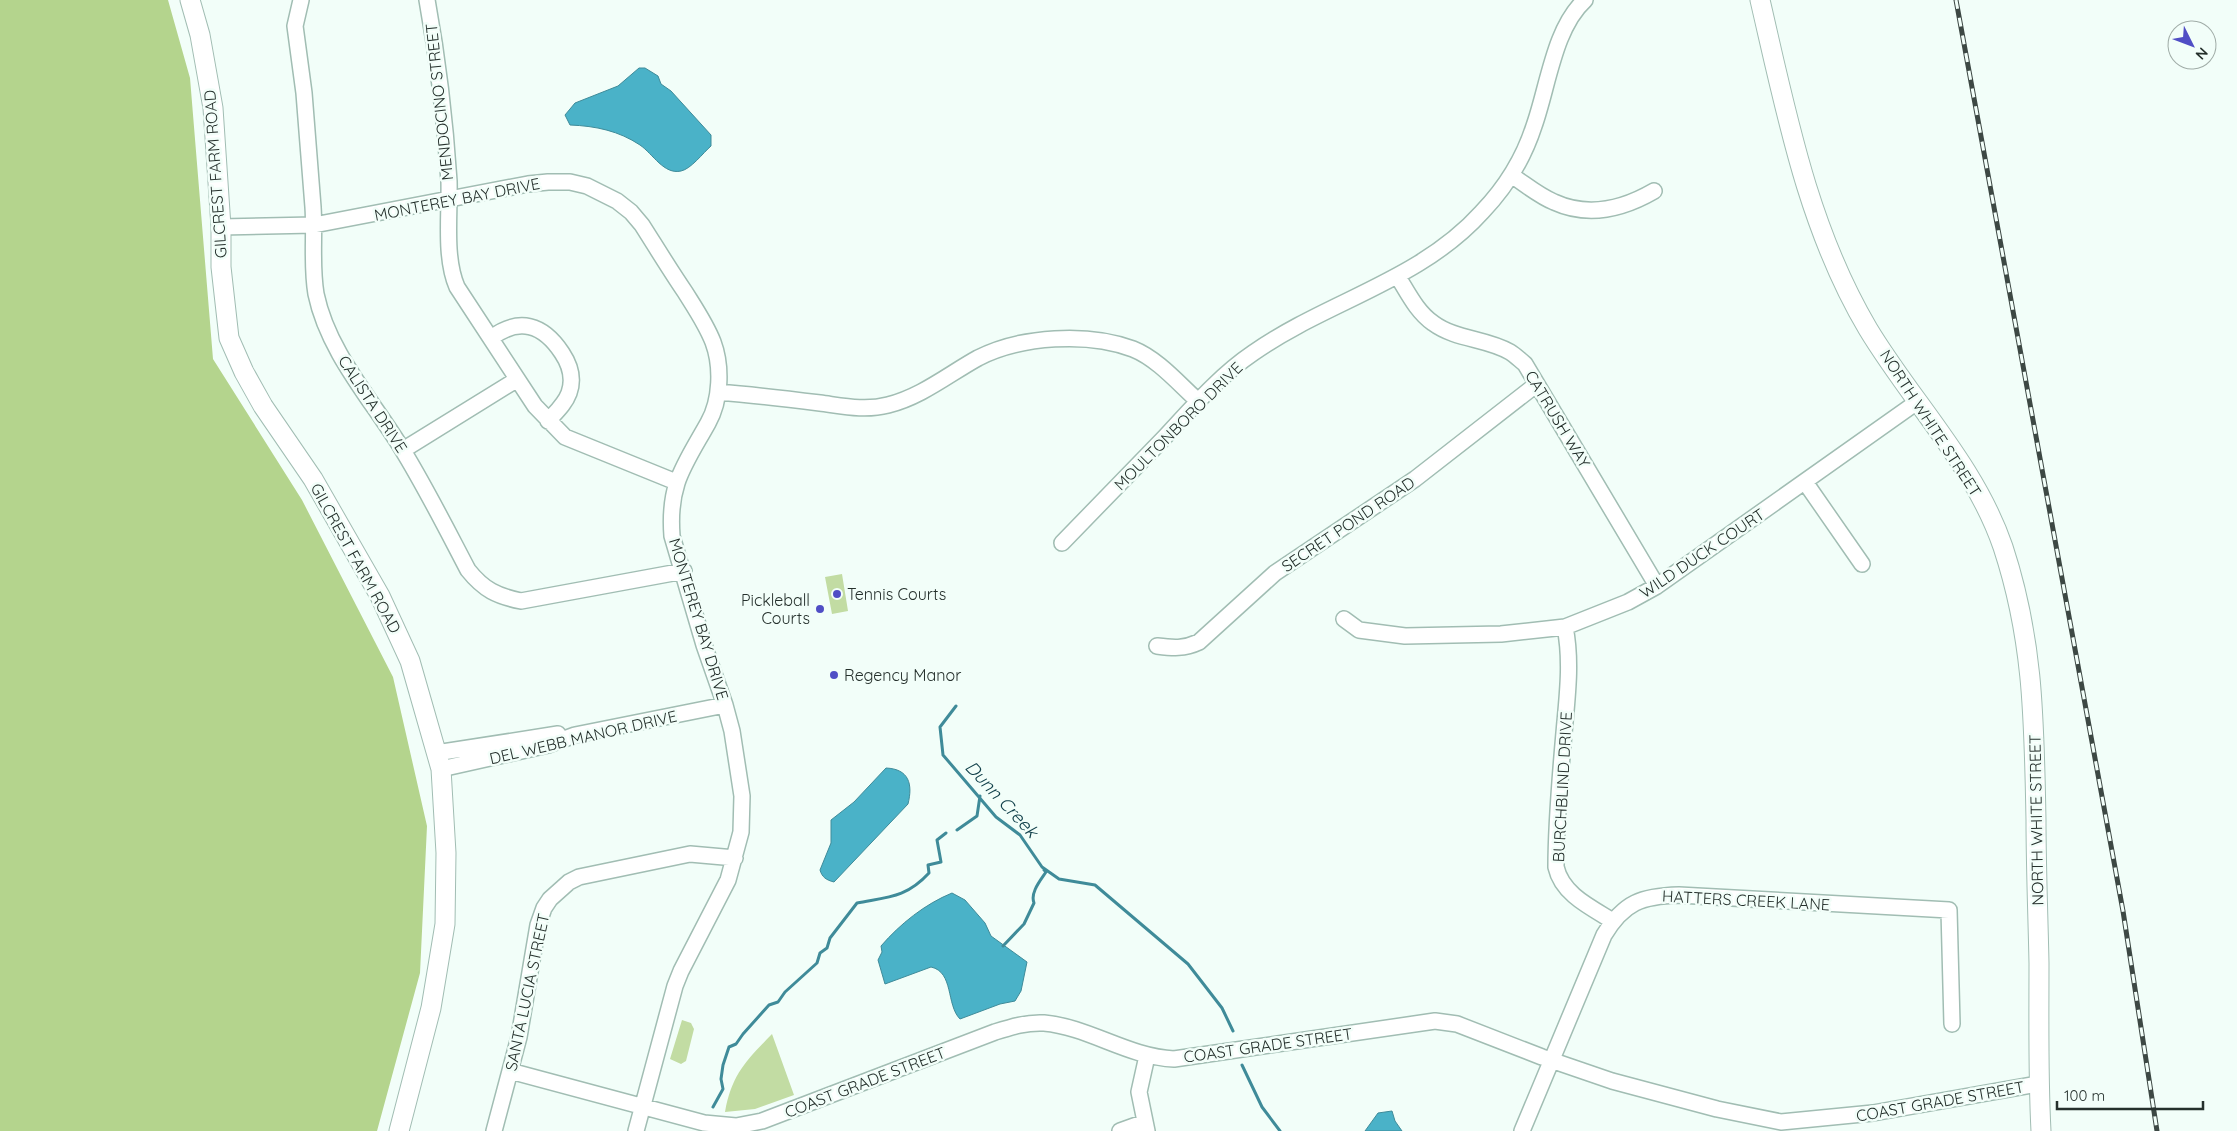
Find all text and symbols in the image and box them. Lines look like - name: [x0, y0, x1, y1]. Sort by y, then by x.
- north arrow: [2167, 20, 2217, 70]
- street label: MENDOCINO STREET: [421, 22, 457, 181]
- text: N: [2192, 44, 2212, 64]
- street label: GILCREST FARM ROAD: [199, 89, 231, 259]
- street label: MONTEREY BAY DRIVE: [372, 173, 542, 225]
- street label: NORTH WHITE STREET: [1876, 346, 1986, 501]
- street label: CALISTA DRIVE: [334, 352, 412, 456]
- street label: MOULTONBORO DRIVE: [1110, 358, 1246, 494]
- street label: CATRUSH WAY: [1521, 367, 1595, 471]
- street label: SECRET POND ROAD: [1278, 472, 1418, 576]
- street label: GILCREST FARM ROAD: [306, 479, 406, 637]
- street label: WILD DUCK COURT: [1636, 504, 1769, 602]
- street label: MONTEREY BAY DRIVE: [665, 536, 733, 702]
- place label: Tennis Courts: [847, 584, 946, 604]
- marker: Tennis Courts: [831, 588, 843, 600]
- place label: Pickleball Courts: [741, 590, 810, 628]
- marker: Pickleball Courts: [814, 603, 826, 615]
- place label: Regency Manor: [844, 665, 961, 685]
- marker: Regency Manor: [828, 669, 840, 681]
- street label: DEL WEBB MANOR DRIVE: [487, 706, 679, 768]
- street label: BURCHBLIND DRIVE: [1548, 711, 1576, 863]
- street label: NORTH WHITE STREET: [2025, 734, 2047, 906]
- water label: Dunn Creek: [960, 756, 1044, 843]
- street label: HATTERS CREEK LANE: [1662, 886, 1830, 914]
- street label: SANTA LUCIA STREET: [501, 911, 554, 1073]
- street label: COAST GRADE STREET: [1182, 1023, 1354, 1067]
- street label: COAST GRADE STREET: [782, 1042, 948, 1122]
- street label: COAST GRADE STREET: [1854, 1076, 2026, 1126]
- scale bar: [2057, 1078, 2203, 1110]
- text: 100 m: [2064, 1086, 2105, 1105]

